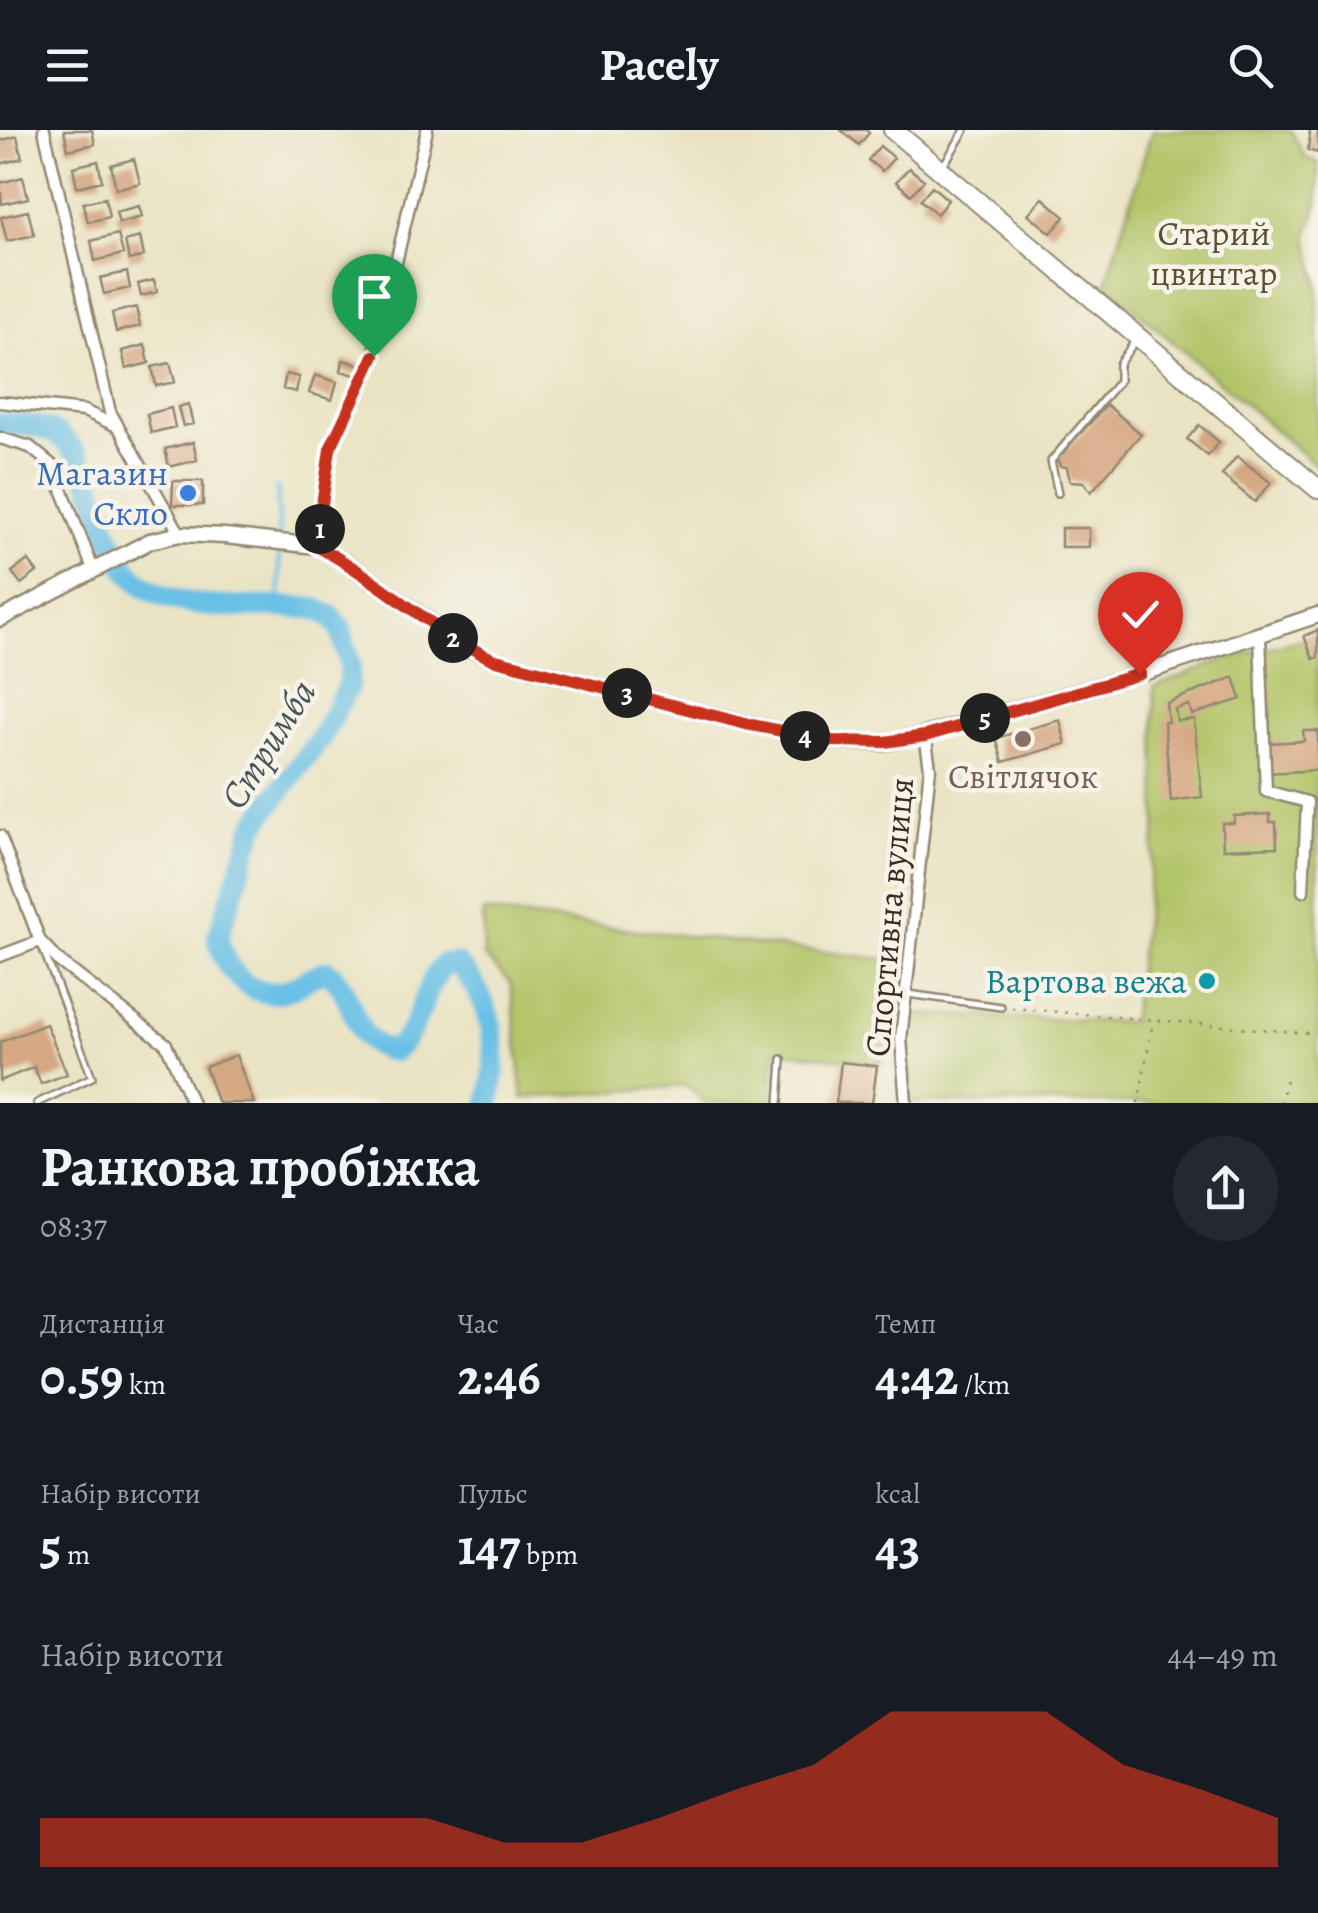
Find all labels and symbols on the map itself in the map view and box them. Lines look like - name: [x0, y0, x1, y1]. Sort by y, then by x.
- park label: Старий цвинтар: [1150, 209, 1278, 297]
- pin: [332, 254, 417, 357]
- place label: Магазин Скло: [36, 449, 168, 537]
- marker: Магазин Скло: [177, 482, 199, 504]
- pin: 1: [295, 504, 345, 554]
- pin: [1098, 572, 1183, 675]
- pin: 2: [428, 613, 478, 663]
- pin: 3: [602, 668, 652, 718]
- water label: Стримба: [208, 669, 328, 819]
- pin: 5: [960, 693, 1010, 743]
- pin: 4: [780, 711, 830, 761]
- marker: Світлячок: [1012, 728, 1034, 750]
- place label: Світлячок: [948, 752, 1098, 800]
- street label: Спортивна вулиця: [853, 775, 925, 1059]
- place label: Вартова вежа: [985, 957, 1187, 1005]
- marker: Вартова вежа: [1196, 970, 1218, 992]

